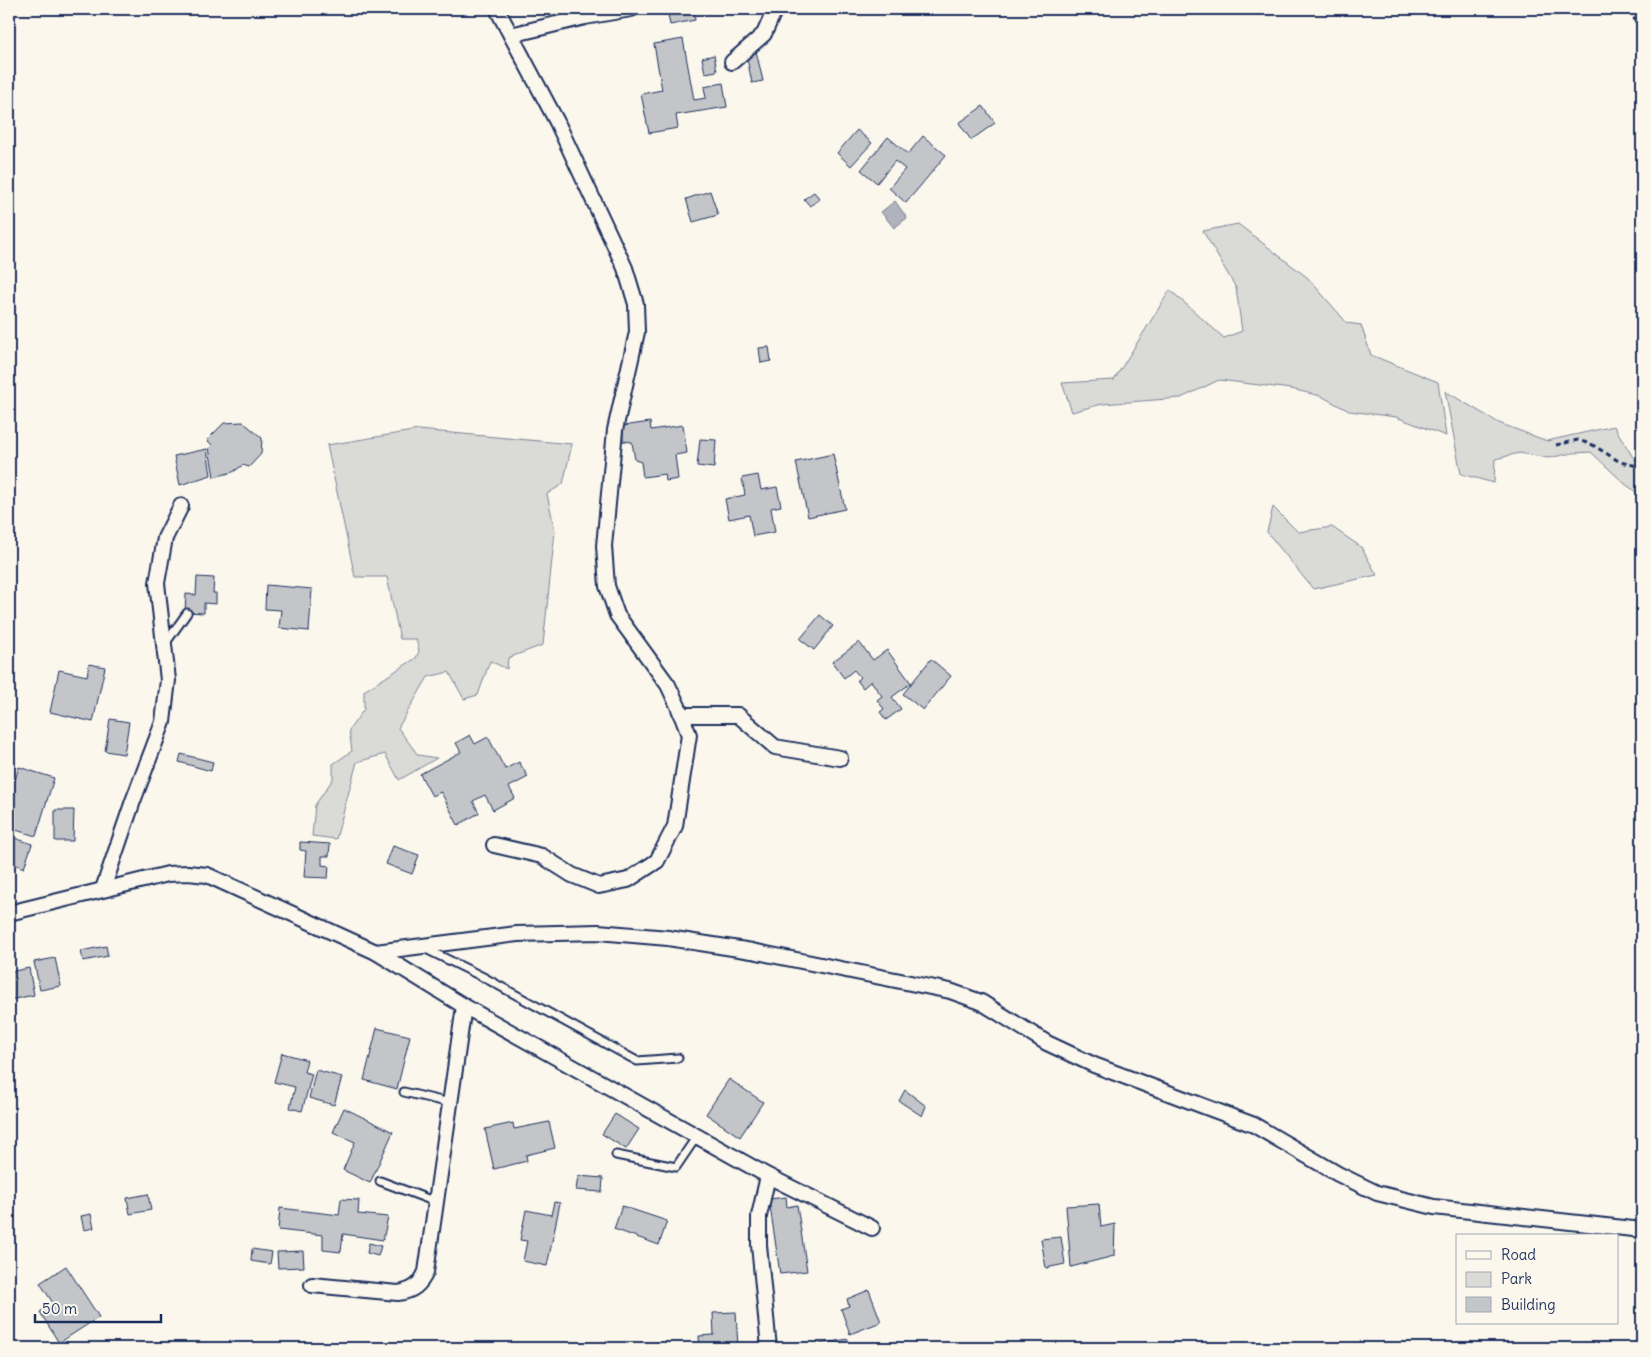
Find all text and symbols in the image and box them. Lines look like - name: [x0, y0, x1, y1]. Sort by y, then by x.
- legend: [1456, 1234, 1618, 1324]
- text: Road: [1501, 1245, 1536, 1264]
- text: Park: [1501, 1269, 1532, 1288]
- scale bar: [35, 1292, 161, 1324]
- text: Building: [1501, 1295, 1556, 1314]
- text: 50 m: [42, 1299, 77, 1318]

